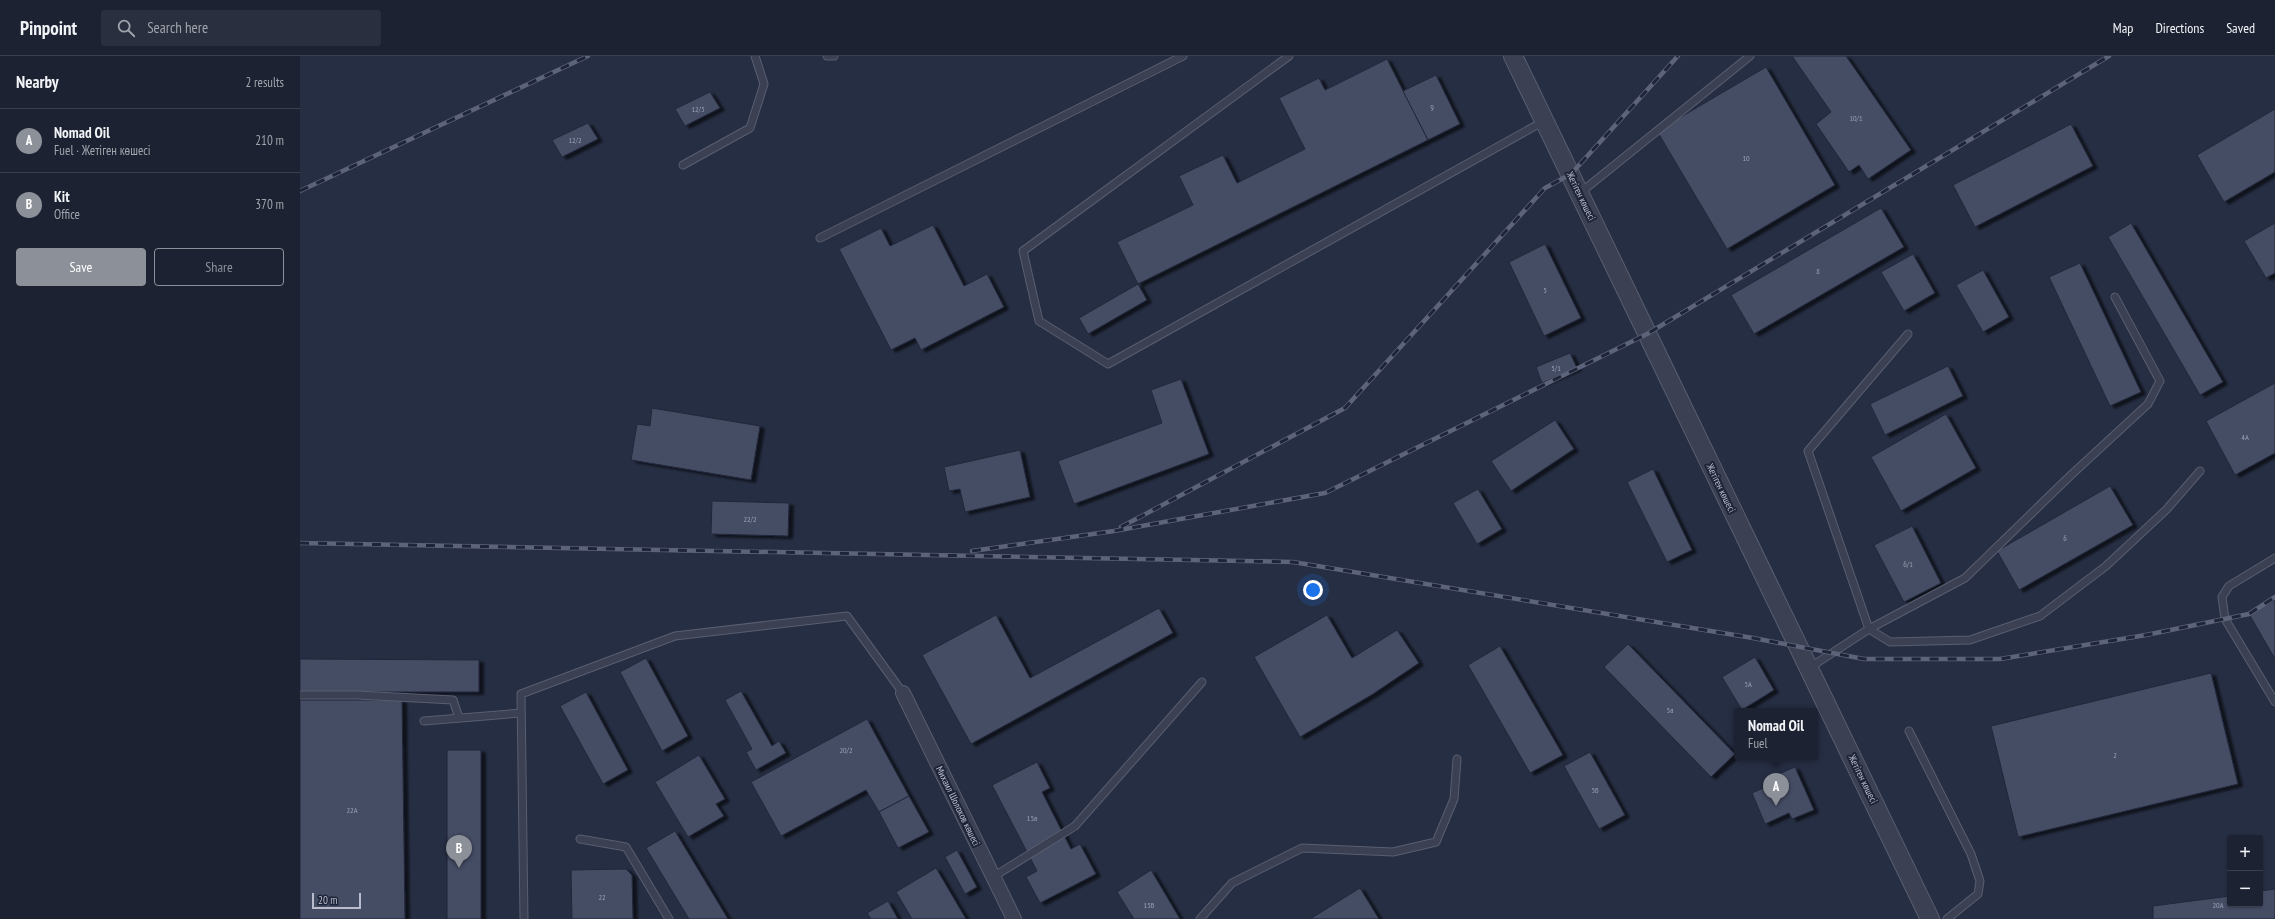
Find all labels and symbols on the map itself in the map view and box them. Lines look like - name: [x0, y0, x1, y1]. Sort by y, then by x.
- house number: 9: [1430, 102, 1434, 112]
- house number: 12/3: [691, 104, 705, 114]
- house number: 10/1: [1849, 113, 1863, 123]
- house number: 12/2: [568, 135, 582, 145]
- house number: 10: [1742, 153, 1750, 163]
- street label: Жетіген көшесі: [1563, 168, 1598, 223]
- house number: 8: [1816, 266, 1820, 276]
- house number: 5: [1543, 285, 1547, 295]
- house number: 5/1: [1551, 363, 1561, 373]
- house number: 4А: [2241, 432, 2249, 442]
- street label: Жетіген көшесі: [1703, 460, 1738, 515]
- house number: 22/2: [743, 514, 757, 524]
- house number: 6: [2063, 533, 2067, 543]
- house number: 6/1: [1903, 559, 1913, 569]
- your location: [1303, 580, 1323, 600]
- house number: 3А: [1744, 679, 1752, 689]
- house number: 5а: [1667, 705, 1673, 715]
- house number: 20/2: [839, 745, 853, 755]
- house number: 2: [2113, 750, 2117, 760]
- street label: Жетіген көшесі: [1845, 751, 1880, 806]
- street label: Михаил Шолохов көшесі: [933, 764, 983, 848]
- pin: A: [1763, 773, 1789, 806]
- house number: 5Б: [1591, 785, 1599, 795]
- house number: 22А: [347, 805, 358, 815]
- house number: 15а: [1027, 813, 1037, 823]
- pin: B: [446, 835, 472, 868]
- scale bar: [312, 891, 361, 910]
- house number: 22: [598, 892, 606, 902]
- house number: 15Б: [1144, 900, 1155, 910]
- house number: 20А: [2213, 900, 2224, 910]

